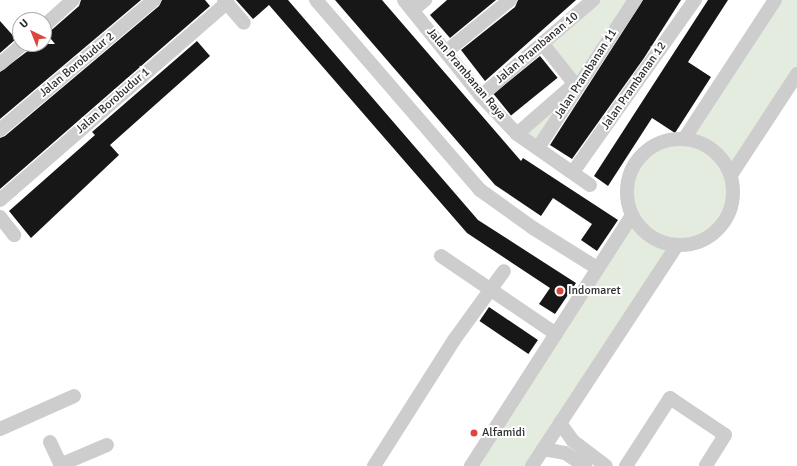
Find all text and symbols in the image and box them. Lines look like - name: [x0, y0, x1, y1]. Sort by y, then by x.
- street label: Jalan Prambanan 10: [493, 9, 581, 87]
- north arrow: [12, 12, 52, 52]
- text: U: [17, 16, 31, 31]
- street label: Jalan Prambanan Raya: [423, 25, 509, 123]
- street label: Jalan Prambanan 11: [552, 27, 620, 121]
- street label: Jalan Borobudur 2: [37, 30, 117, 100]
- street label: Jalan Prambanan 12: [598, 39, 670, 133]
- street label: Jalan Borobudur 1: [73, 65, 153, 137]
- place label: Indomaret: [568, 284, 621, 298]
- marker: Indomaret: [555, 286, 565, 296]
- place label: Alfamidi: [482, 426, 525, 440]
- marker: Alfamidi: [469, 428, 479, 438]

